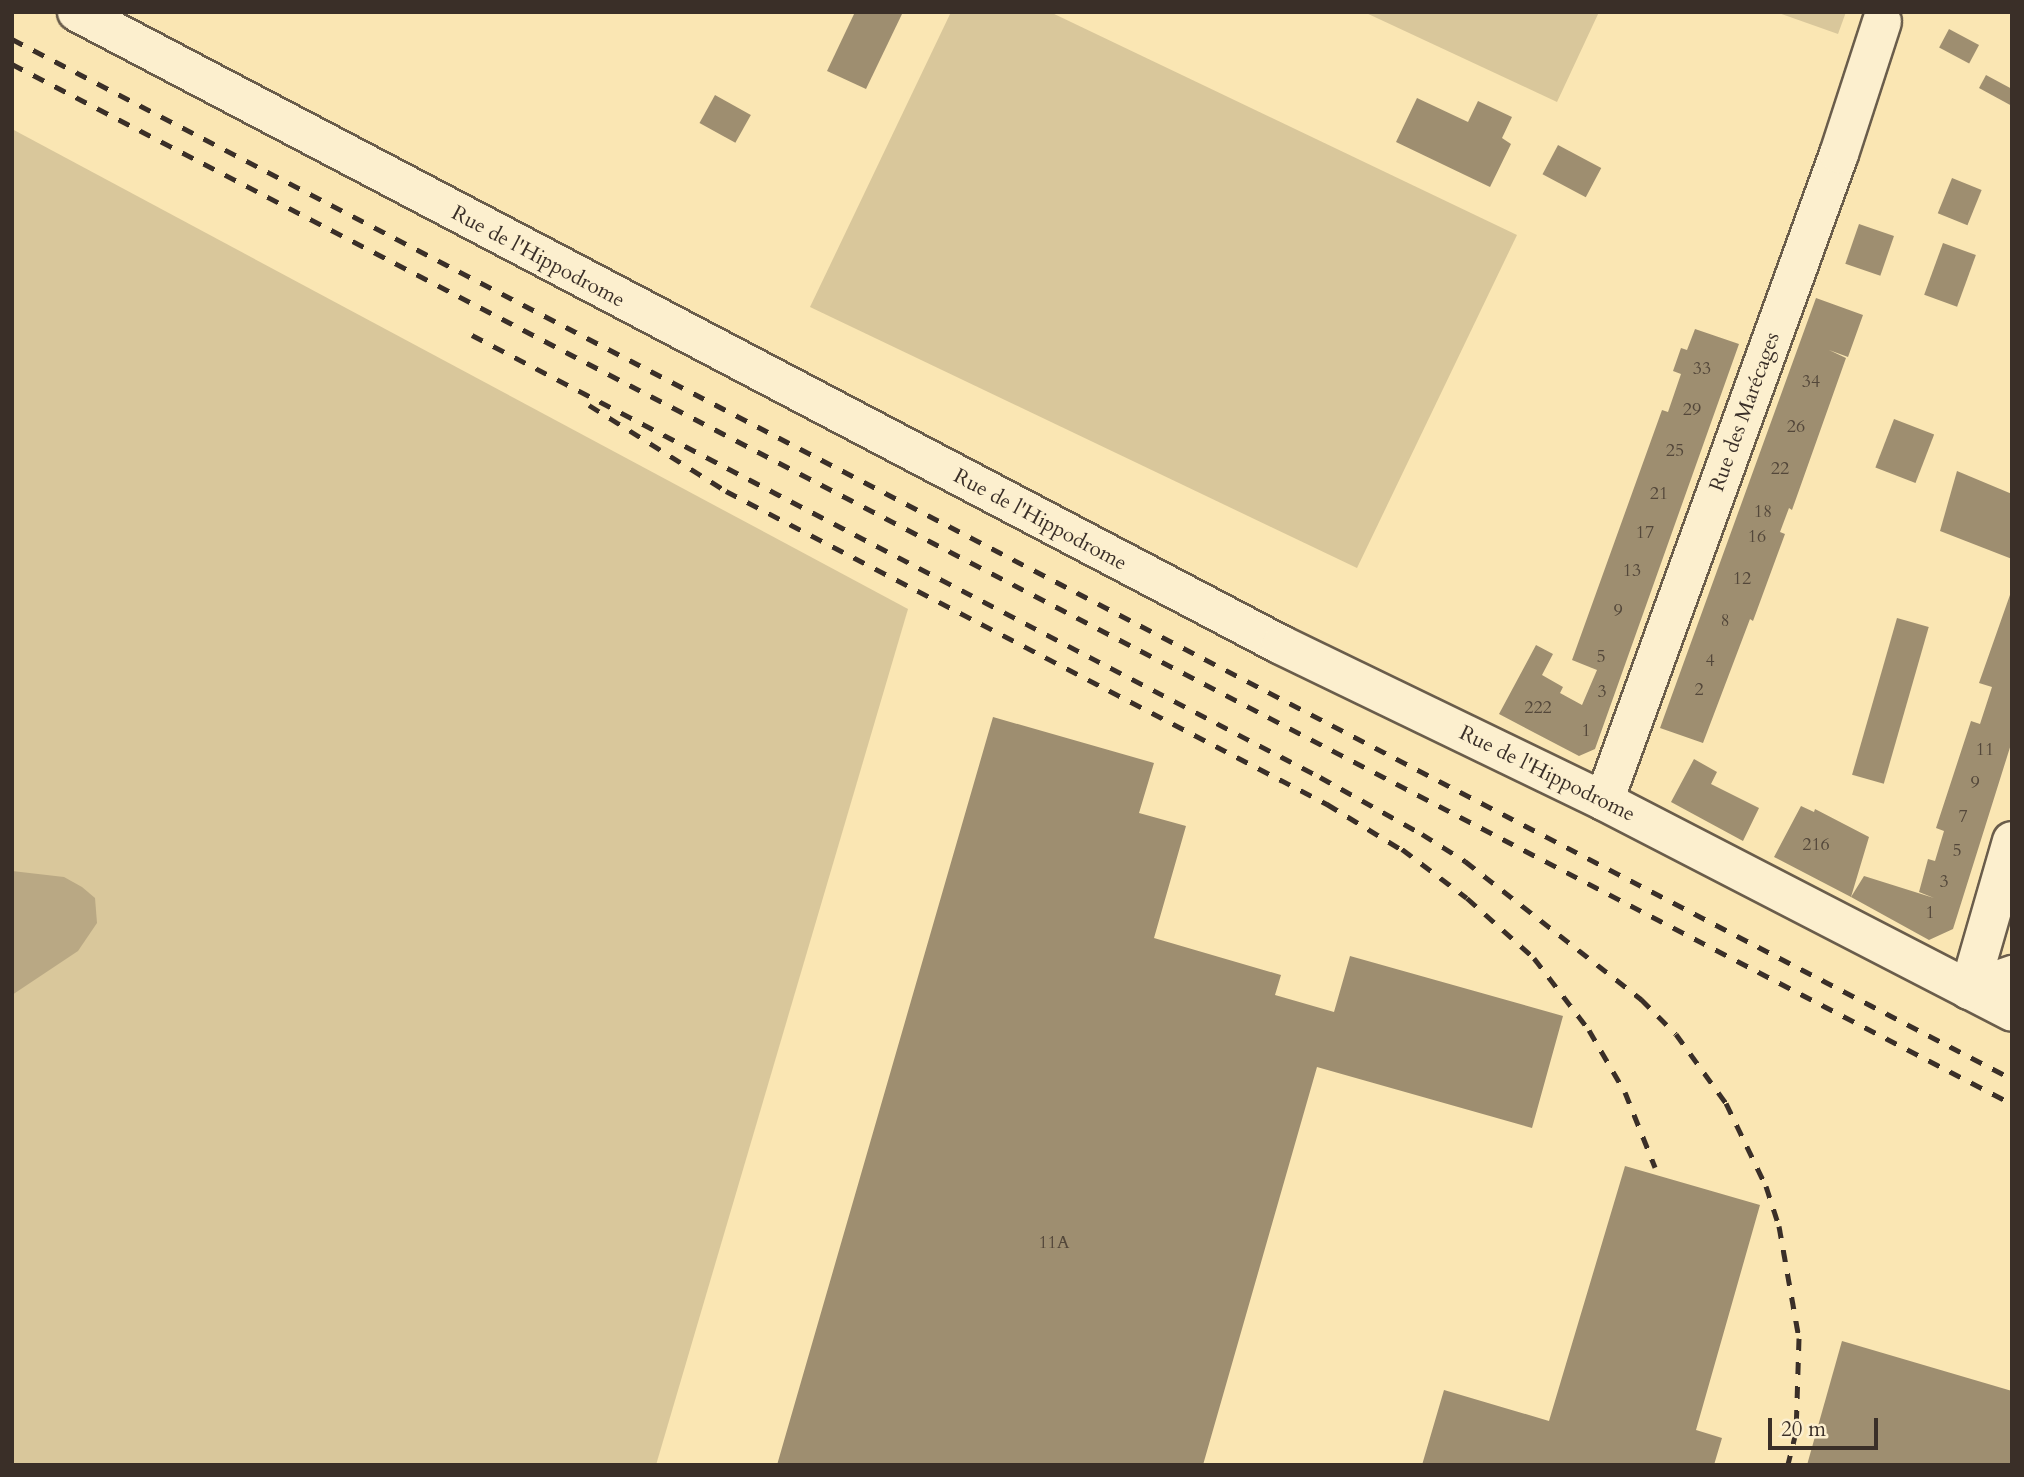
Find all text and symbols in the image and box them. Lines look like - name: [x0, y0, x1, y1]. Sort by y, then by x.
- street label: Rue de l'Hippodrome: [447, 201, 629, 313]
- street label: Rue des Marécages: [1704, 329, 1786, 495]
- house number: 33: [1693, 358, 1711, 380]
- house number: 34: [1802, 371, 1820, 393]
- house number: 29: [1683, 399, 1701, 421]
- house number: 26: [1787, 416, 1805, 438]
- house number: 25: [1666, 440, 1684, 462]
- house number: 22: [1771, 458, 1789, 480]
- street label: Rue de l'Hippodrome: [949, 464, 1131, 576]
- house number: 21: [1650, 483, 1668, 505]
- house number: 18: [1754, 501, 1772, 523]
- house number: 17: [1636, 522, 1654, 544]
- house number: 16: [1748, 526, 1766, 548]
- house number: 13: [1623, 560, 1641, 582]
- house number: 12: [1733, 568, 1751, 590]
- house number: 9: [1613, 600, 1623, 622]
- house number: 8: [1720, 610, 1730, 632]
- house number: 5: [1596, 646, 1606, 668]
- house number: 4: [1705, 650, 1715, 672]
- house number: 2: [1694, 679, 1704, 701]
- house number: 3: [1597, 681, 1607, 703]
- house number: 222: [1524, 697, 1552, 719]
- house number: 1: [1581, 720, 1591, 742]
- street label: Rue de l'Hippodrome: [1455, 721, 1639, 827]
- house number: 11: [1976, 739, 1994, 761]
- house number: 9: [1970, 772, 1980, 794]
- house number: 7: [1958, 806, 1968, 828]
- house number: 216: [1802, 834, 1830, 856]
- house number: 5: [1952, 840, 1962, 862]
- house number: 3: [1939, 871, 1949, 893]
- house number: 1: [1925, 902, 1935, 924]
- house number: 11A: [1038, 1232, 1070, 1254]
- scale bar: [1772, 1404, 1882, 1448]
- text: 20 m: [1781, 1415, 1826, 1444]

